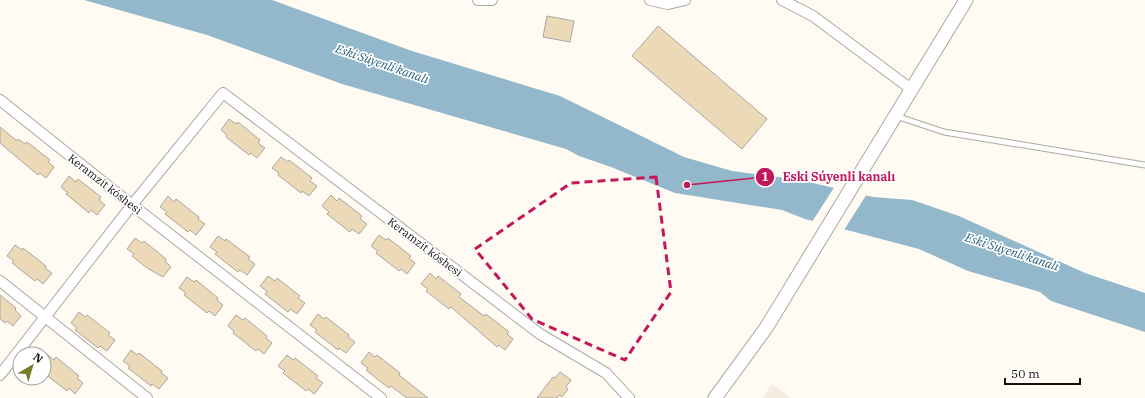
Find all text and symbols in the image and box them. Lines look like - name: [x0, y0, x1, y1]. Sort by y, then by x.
- water label: Eski Súyenli kanalı: [333, 40, 431, 87]
- street label: Keramzit kóshesi: [65, 151, 145, 217]
- callout: Eski Súyenli kanalı: [755, 165, 903, 189]
- text: 1: [761, 169, 769, 184]
- text: Eski Súyenli kanalı: [783, 169, 895, 184]
- street label: Keramzit kóshesi: [385, 214, 465, 280]
- water label: Eski Súyenli kanalı: [962, 229, 1061, 274]
- north arrow: [12, 346, 52, 386]
- text: N: [30, 350, 46, 366]
- scale bar: [1005, 360, 1080, 386]
- text: 50 m: [1011, 366, 1040, 381]

